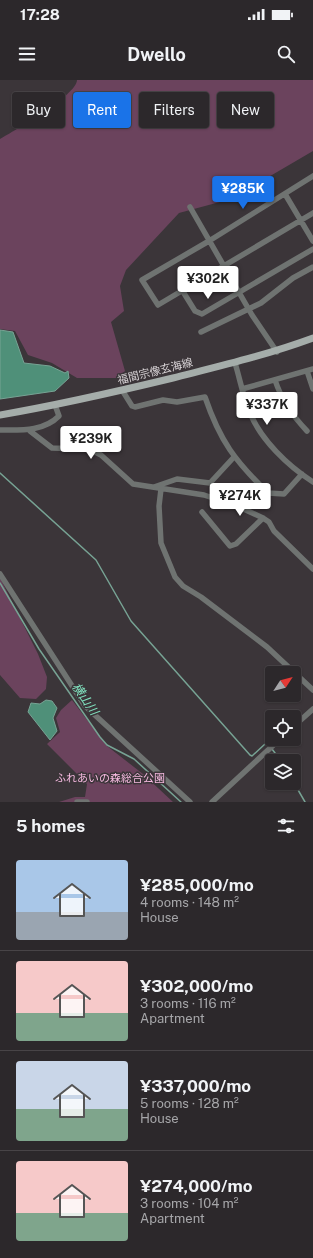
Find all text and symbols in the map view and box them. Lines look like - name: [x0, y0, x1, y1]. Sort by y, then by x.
- text: 17:28: [20, 6, 60, 23]
- icon: menu: [16, 43, 38, 65]
- icon: search: [275, 43, 297, 65]
- text: Dwello: [127, 44, 186, 65]
- chip: Buy: [12, 92, 65, 128]
- chip: Rent: [73, 92, 131, 128]
- chip: Filters: [139, 92, 209, 128]
- chip: New: [217, 92, 274, 128]
- pin: ¥285K: [215, 176, 271, 210]
- text: ¥285K: [221, 181, 265, 196]
- pin: ¥302K: [180, 266, 236, 300]
- text: ¥302K: [186, 271, 230, 286]
- street label: 福間宗像玄海線: [116, 356, 194, 386]
- pin: ¥337K: [239, 392, 295, 426]
- text: ¥337K: [245, 397, 289, 412]
- pin: ¥239K: [63, 426, 119, 460]
- text: ¥239K: [69, 431, 113, 446]
- pin: ¥274K: [212, 483, 268, 517]
- text: ¥274K: [219, 488, 261, 503]
- north arrow: [265, 666, 301, 702]
- map controls: [265, 666, 301, 790]
- water label: 横山川: [69, 680, 102, 719]
- button: locate: [265, 710, 301, 746]
- button: layers: [265, 754, 301, 790]
- park label: ふれあいの森総合公園: [55, 772, 165, 784]
- icon: filters: [275, 815, 297, 837]
- text: 5 homes: [16, 816, 85, 836]
- text: ¥285,000/mo: [140, 875, 254, 895]
- icon: home: [48, 876, 96, 924]
- text: 4 rooms · 148 m²: [140, 895, 239, 910]
- text: House: [140, 910, 179, 925]
- text: ¥302,000/mo: [140, 976, 253, 996]
- icon: home: [48, 977, 96, 1025]
- text: 3 rooms · 116 m²: [140, 996, 236, 1011]
- text: Apartment: [140, 1011, 205, 1026]
- text: ¥337,000/mo: [140, 1076, 251, 1096]
- icon: home: [48, 1077, 96, 1125]
- text: 5 rooms · 128 m²: [140, 1096, 239, 1111]
- text: House: [140, 1111, 179, 1126]
- text: ¥274,000/mo: [140, 1176, 253, 1196]
- icon: home: [48, 1177, 96, 1225]
- text: 3 rooms · 104 m²: [140, 1196, 239, 1211]
- text: Apartment: [140, 1211, 205, 1226]

